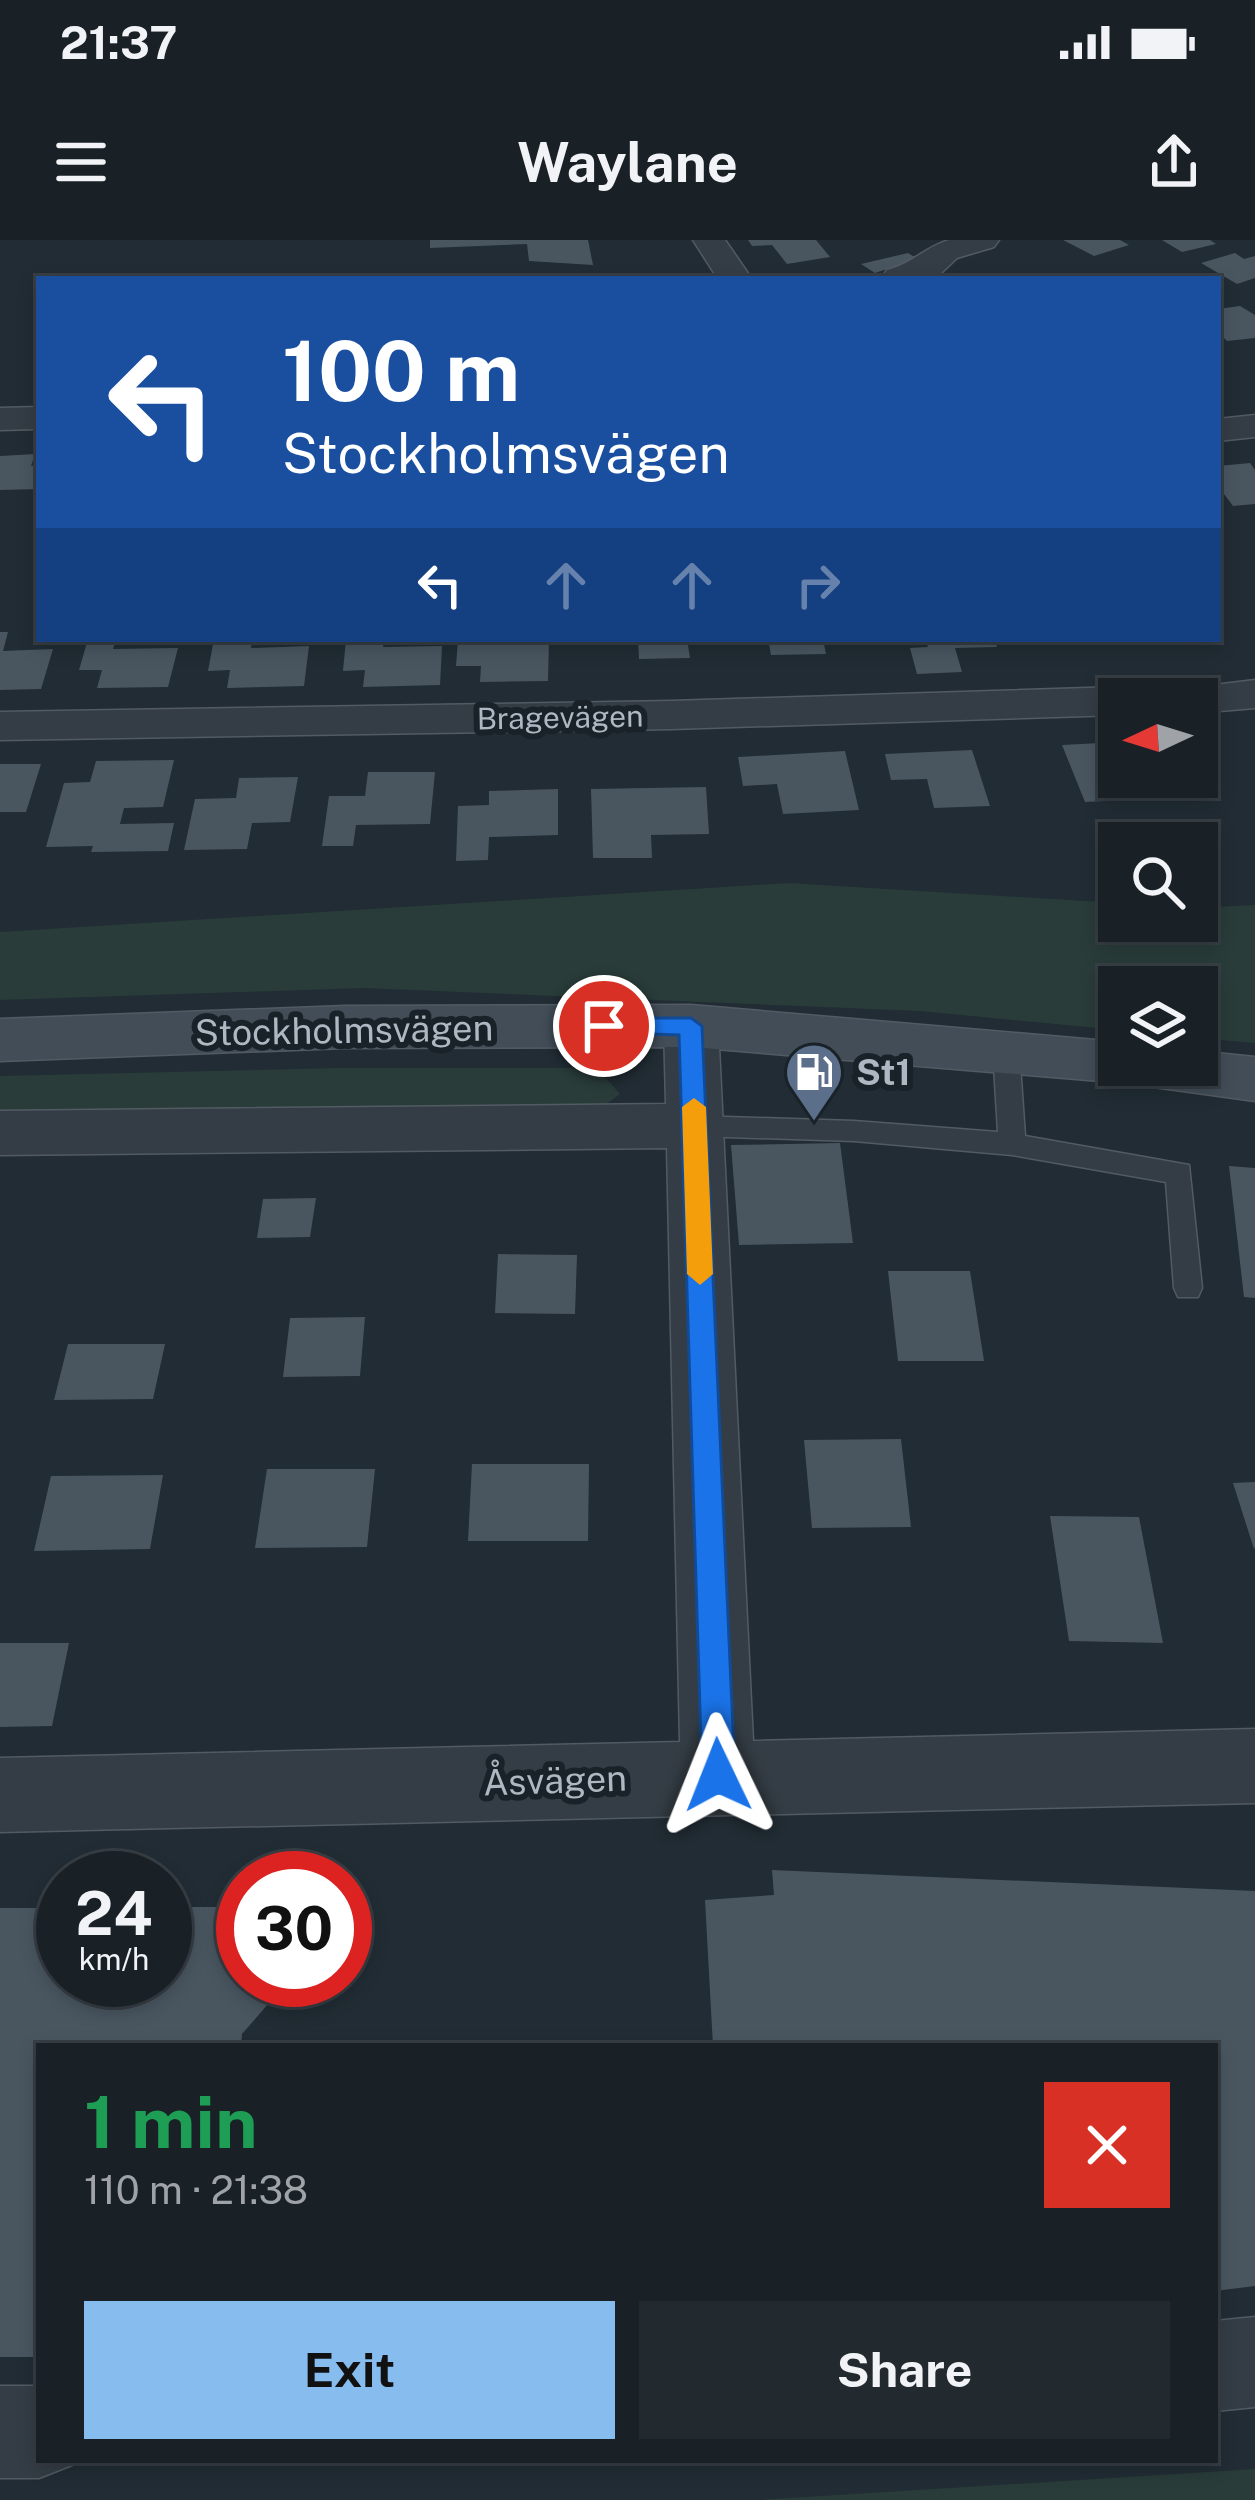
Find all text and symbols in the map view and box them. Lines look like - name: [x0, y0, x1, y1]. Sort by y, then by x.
- text: 21:37: [60, 16, 177, 69]
- icon: menu: [48, 129, 114, 195]
- icon: share: [1141, 129, 1207, 195]
- text: Waylane: [517, 131, 738, 194]
- text: 100 m: [282, 321, 520, 420]
- icon: left: [84, 324, 240, 480]
- text: Stockholmsvägen: [282, 422, 730, 485]
- icon: left: [407, 552, 473, 618]
- icon: ahead: [533, 552, 599, 618]
- icon: ahead: [659, 552, 725, 618]
- icon: right: [785, 552, 851, 618]
- north arrow: [1098, 678, 1218, 798]
- map controls: [1098, 678, 1218, 1086]
- street label: Bragevägen: [476, 698, 644, 736]
- button: search: [1098, 822, 1218, 942]
- button: layers: [1098, 966, 1218, 1086]
- pin: [553, 975, 655, 1077]
- icon: arrive: [571, 993, 637, 1059]
- street label: Stockholmsvägen: [194, 1006, 494, 1054]
- fuel station icon: St1: [783, 1041, 845, 1123]
- place label: St1: [856, 1051, 911, 1093]
- position arrow: [655, 1712, 781, 1838]
- street label: Åsvägen: [482, 1755, 628, 1803]
- speed limit sign: 30: [216, 1851, 372, 2007]
- text: 24: [75, 1878, 153, 1949]
- text: km/h: [79, 1941, 149, 1977]
- text: 1 min: [84, 2080, 258, 2164]
- button: close: [1044, 2082, 1170, 2208]
- text: 110 m · 21:38: [84, 2167, 308, 2213]
- button: Exit: [84, 2301, 615, 2439]
- button: Share: [639, 2301, 1170, 2439]

